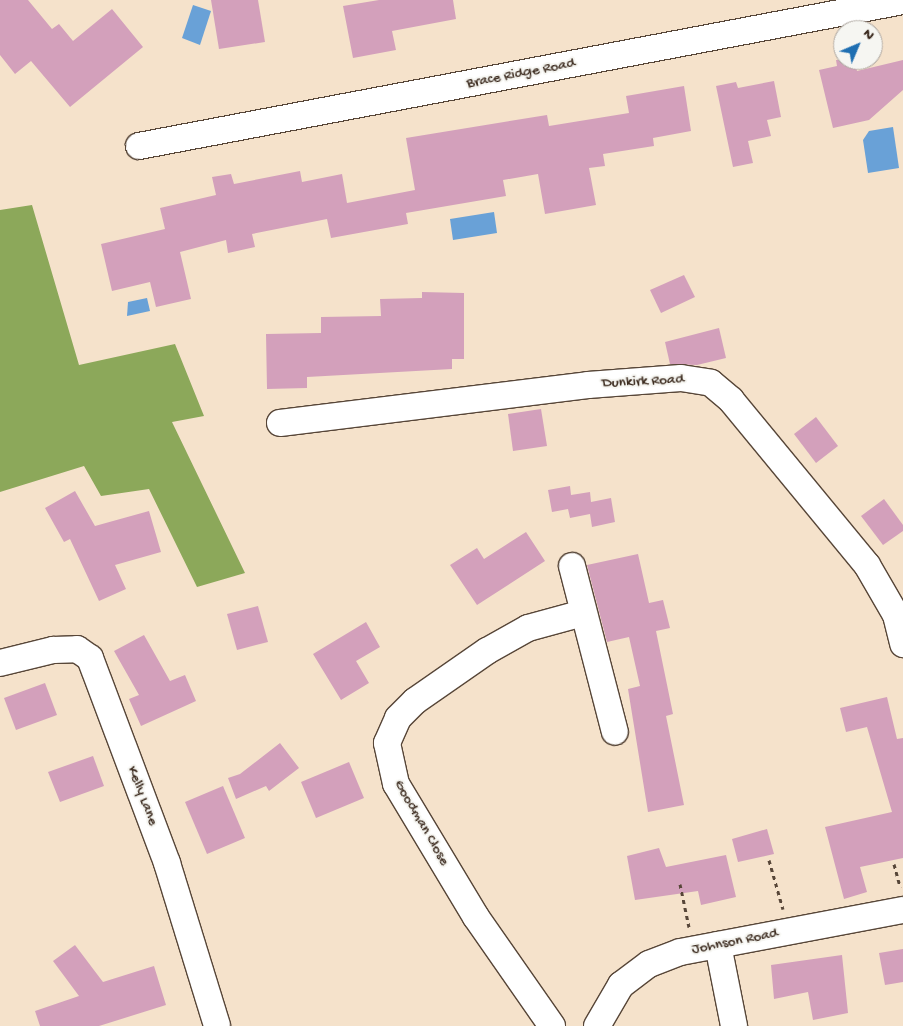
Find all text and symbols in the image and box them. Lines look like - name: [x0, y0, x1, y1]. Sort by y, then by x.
- north arrow: [833, 20, 883, 70]
- text: N: [859, 25, 877, 44]
- street label: Brace Ridge Road: [465, 55, 577, 93]
- street label: Dunkirk Road: [601, 371, 685, 393]
- street label: Kelly Lane: [122, 764, 162, 828]
- street label: Goodman Close: [389, 777, 453, 869]
- street label: Johnson Road: [690, 925, 780, 959]

